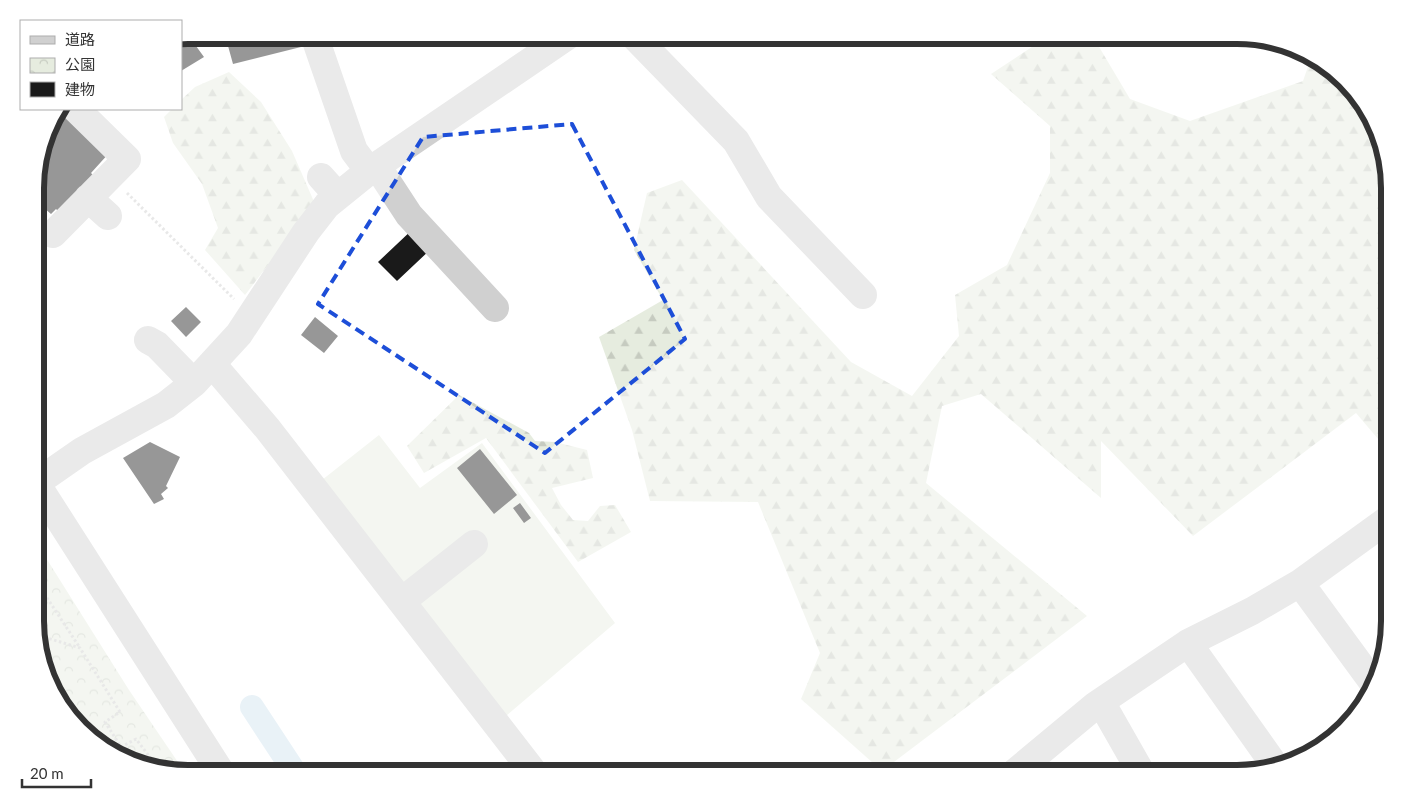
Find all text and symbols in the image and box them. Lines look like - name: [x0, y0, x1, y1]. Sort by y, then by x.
- legend: [20, 20, 182, 110]
- text: 道路: [65, 30, 95, 48]
- text: 公園: [65, 55, 95, 73]
- text: 建物: [65, 80, 95, 98]
- scale bar: [22, 756, 91, 788]
- text: 20 m: [30, 764, 64, 782]

